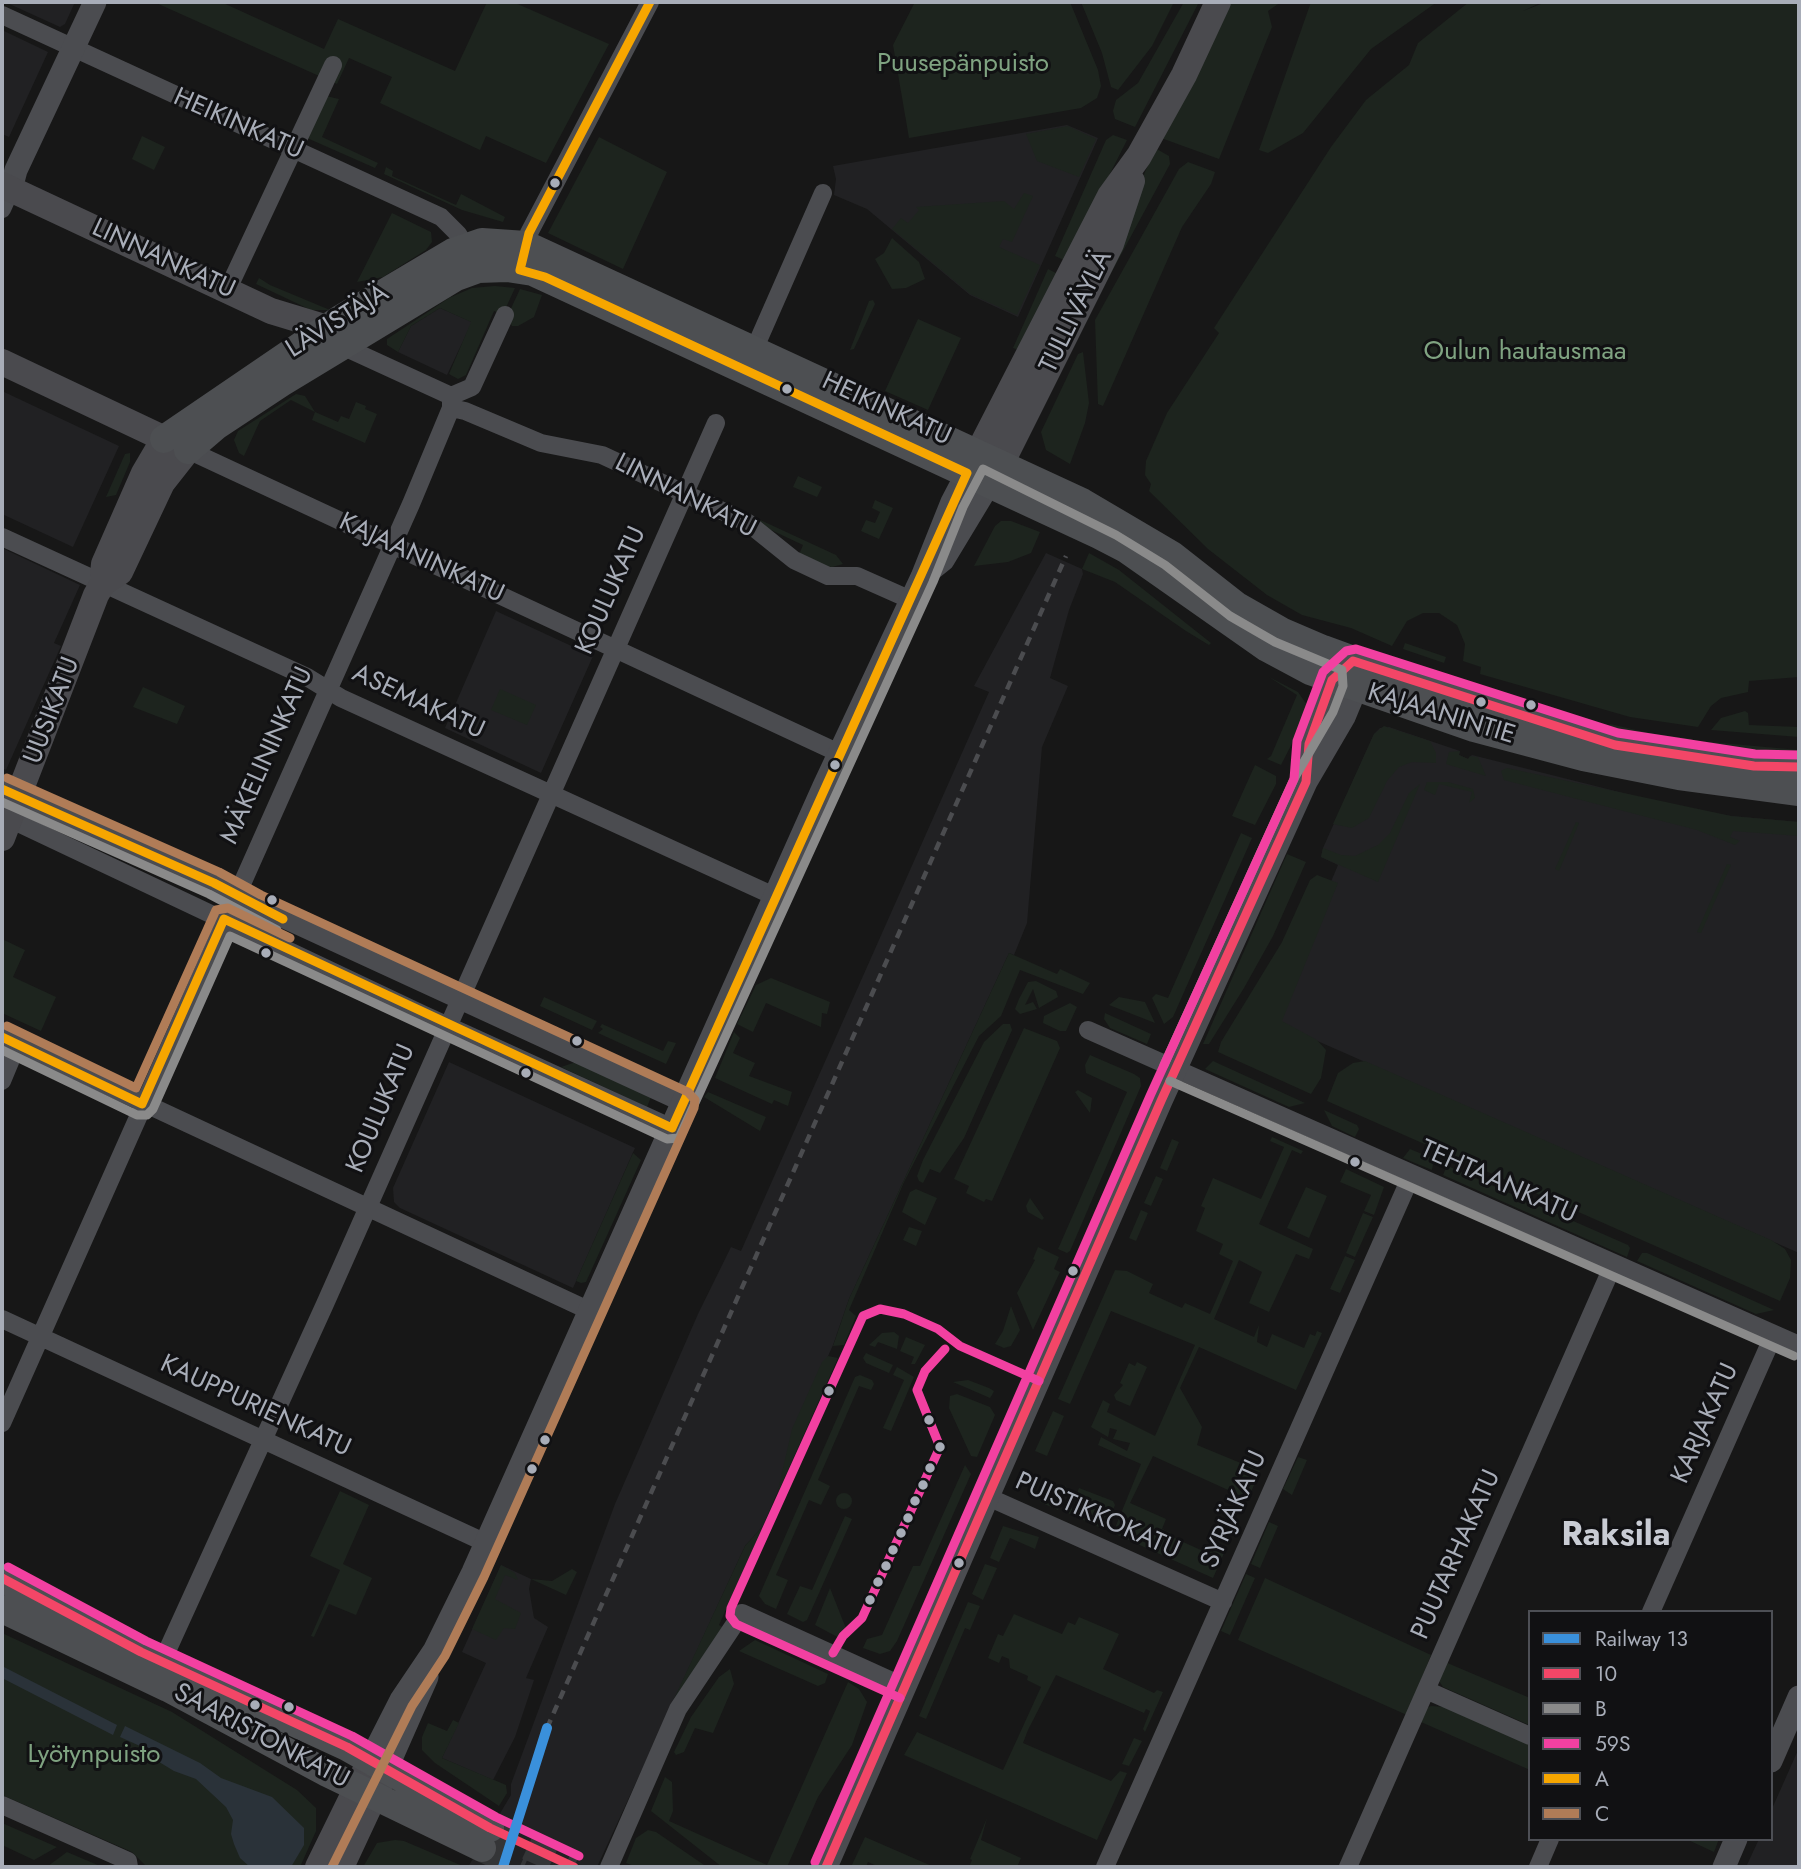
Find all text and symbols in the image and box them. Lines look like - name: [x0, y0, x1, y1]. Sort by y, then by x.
- park label: Puusepänpuisto: [877, 49, 1049, 81]
- street label: HEIKINKATU: [168, 83, 308, 167]
- unlabelled marker: [548, 176, 562, 190]
- street label: LINNANKATU: [87, 213, 239, 307]
- street label: TULLIVÄYLÄ: [1034, 246, 1120, 378]
- street label: LÄVISTÄJÄ: [281, 278, 395, 366]
- park label: Oulun hautausmaa: [1423, 337, 1627, 369]
- street label: HEIKINKATU: [816, 367, 956, 453]
- unlabelled marker: [780, 382, 794, 396]
- street label: LINNANKATU: [609, 448, 761, 546]
- street label: KAJAANINKATU: [334, 507, 508, 611]
- street label: KOULUKATU: [570, 522, 654, 660]
- street label: UUSIKATU: [18, 653, 88, 769]
- street label: ASEMAKATU: [347, 659, 489, 747]
- street label: MÄKELININKATU: [215, 663, 321, 849]
- street label: KAJAANINTIE: [1363, 678, 1519, 752]
- unlabelled marker: [1474, 695, 1488, 709]
- unlabelled marker: [1524, 698, 1538, 712]
- unlabelled marker: [828, 758, 842, 772]
- unlabelled marker: [265, 893, 279, 907]
- unlabelled marker: [259, 946, 273, 960]
- unlabelled marker: [570, 1034, 584, 1048]
- street label: KOULUKATU: [341, 1040, 423, 1178]
- unlabelled marker: [519, 1066, 533, 1080]
- street label: TEHTAANKATU: [1415, 1135, 1581, 1231]
- unlabelled marker: [1348, 1155, 1362, 1169]
- unlabelled marker: [1066, 1264, 1080, 1278]
- street label: KAUPPURIENKATU: [155, 1349, 355, 1465]
- street label: KARJAKATU: [1666, 1359, 1746, 1489]
- unlabelled marker: [822, 1384, 836, 1398]
- unlabelled marker: [922, 1413, 936, 1427]
- unlabelled marker: [538, 1433, 552, 1447]
- unlabelled marker: [933, 1440, 947, 1454]
- street label: SYRJÄKATU: [1195, 1446, 1275, 1574]
- unlabelled marker: [923, 1461, 937, 1475]
- unlabelled marker: [525, 1462, 539, 1476]
- street label: PUUTARHAKATU: [1406, 1465, 1508, 1645]
- street label: PUISTIKKOKATU: [1010, 1467, 1184, 1567]
- unlabelled marker: [916, 1478, 930, 1492]
- unlabelled marker: [908, 1494, 922, 1508]
- unlabelled marker: [901, 1511, 915, 1525]
- district label: Raksila: [1561, 1517, 1671, 1557]
- unlabelled marker: [894, 1526, 908, 1540]
- unlabelled marker: [886, 1543, 900, 1557]
- unlabelled marker: [952, 1556, 966, 1570]
- unlabelled marker: [879, 1559, 893, 1573]
- unlabelled marker: [871, 1575, 885, 1589]
- unlabelled marker: [863, 1593, 877, 1607]
- legend: [1528, 1610, 1773, 1841]
- text: Railway 13: [1595, 1624, 1688, 1654]
- text: 10: [1595, 1659, 1617, 1689]
- street label: SAARISTONKATU: [168, 1678, 354, 1796]
- text: B: [1595, 1694, 1607, 1724]
- unlabelled marker: [248, 1698, 262, 1712]
- unlabelled marker: [282, 1700, 296, 1714]
- text: 59S: [1595, 1729, 1630, 1759]
- park label: Lyötynpuisto: [27, 1740, 161, 1772]
- text: A: [1595, 1764, 1609, 1794]
- text: C: [1595, 1799, 1609, 1829]

